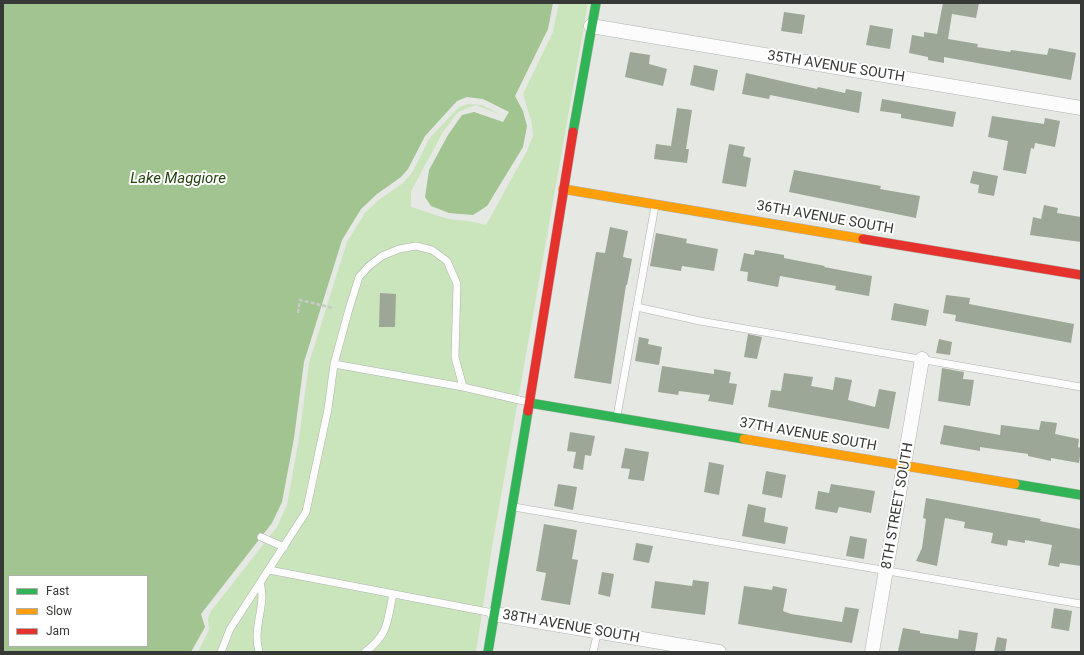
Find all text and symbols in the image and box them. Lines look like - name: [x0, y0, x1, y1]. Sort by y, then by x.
- street label: 35TH AVENUE SOUTH: [766, 48, 906, 86]
- water label: Lake Maggiore: [130, 170, 226, 188]
- street label: 36TH AVENUE SOUTH: [755, 198, 895, 238]
- street label: 37TH AVENUE SOUTH: [738, 415, 878, 455]
- street label: 8TH STREET SOUTH: [879, 441, 917, 571]
- legend: [8, 575, 148, 647]
- text: Fast: [46, 584, 69, 598]
- text: Slow: [46, 604, 72, 618]
- street label: 38TH AVENUE SOUTH: [501, 607, 641, 647]
- text: Jam: [46, 624, 70, 638]

